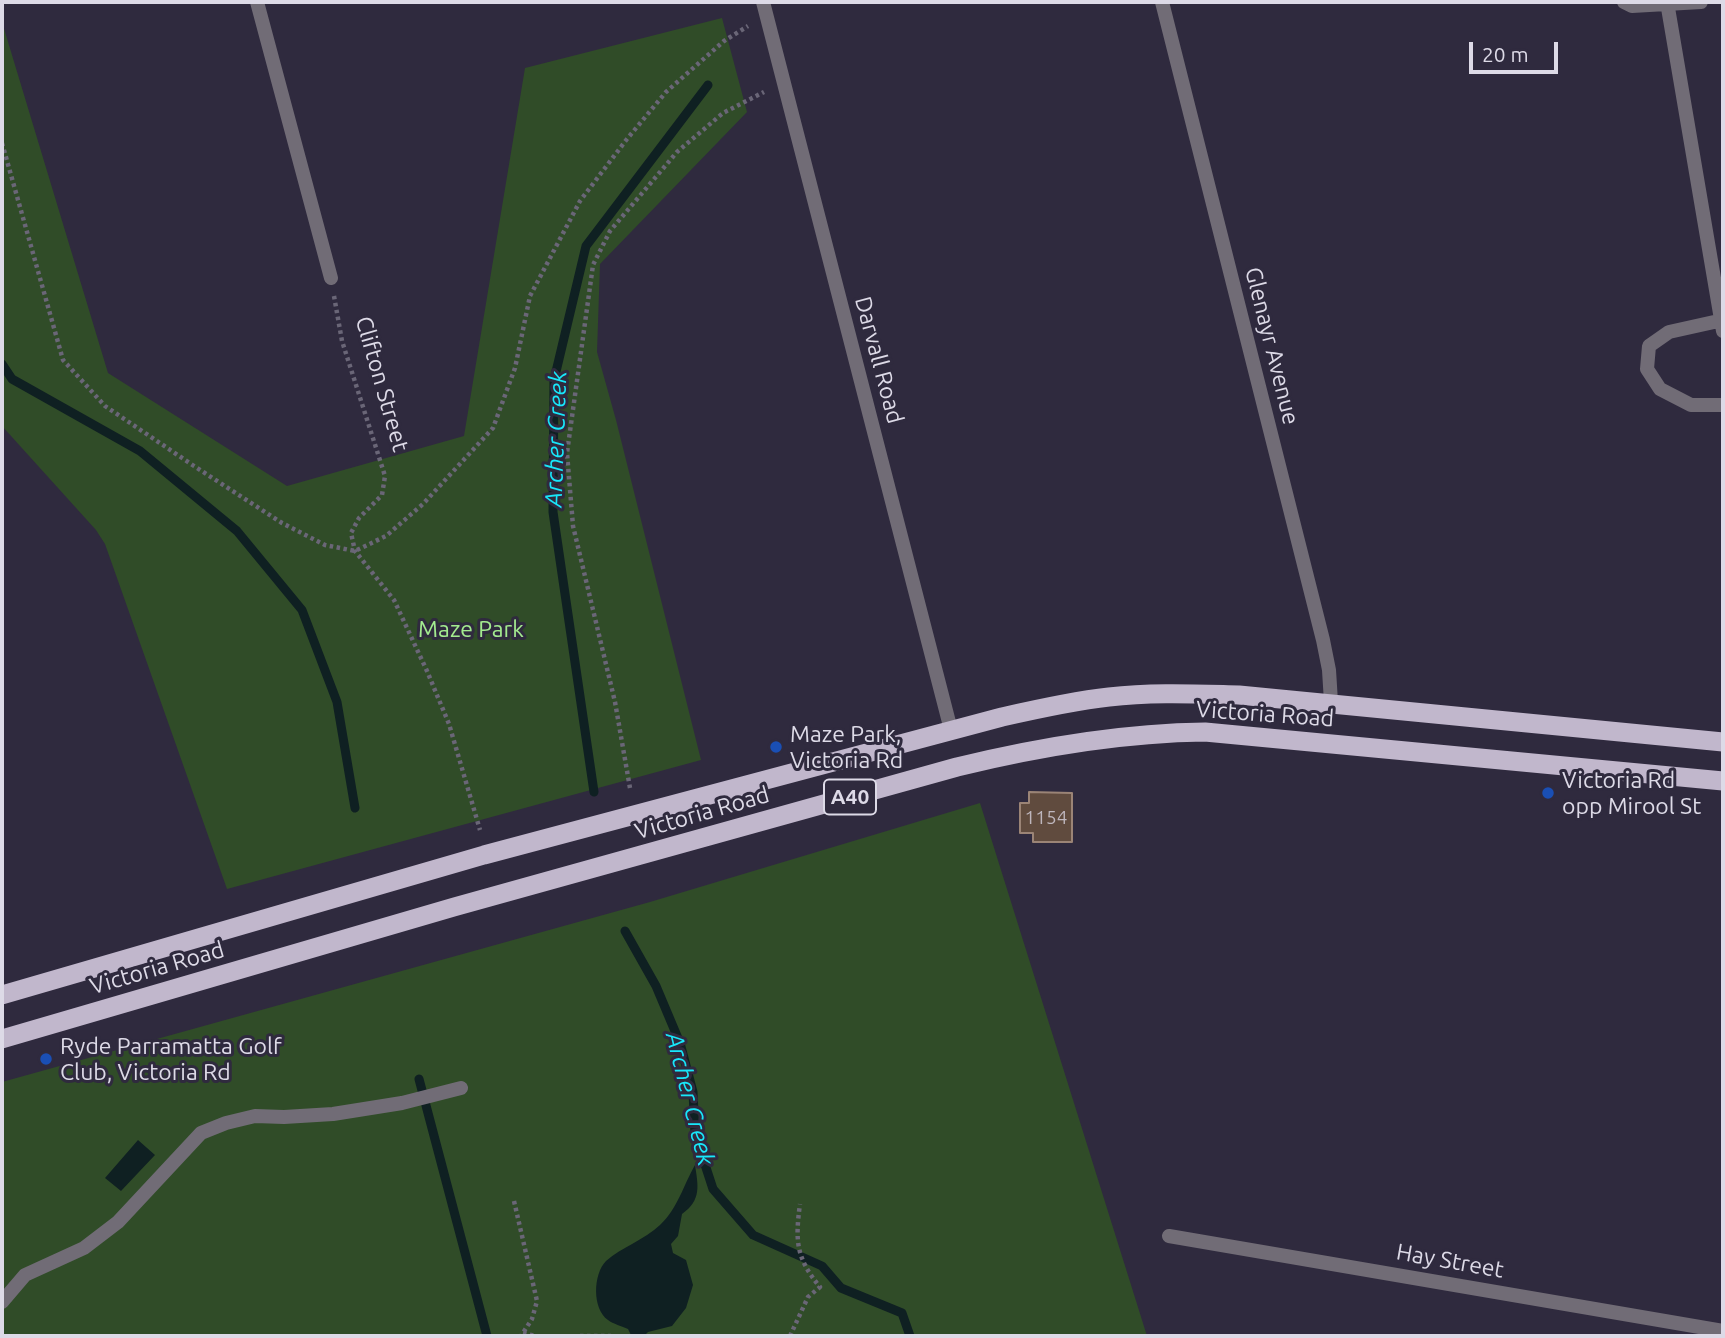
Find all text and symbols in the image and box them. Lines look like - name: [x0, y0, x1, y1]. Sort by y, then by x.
- scale bar: [1473, 28, 1562, 72]
- text: 20 m: [1482, 42, 1529, 66]
- street label: Glenayr Avenue: [1239, 264, 1305, 428]
- street label: Darvall Road: [849, 293, 909, 427]
- street label: Clifton Street: [350, 313, 414, 455]
- water label: Archer Creek: [539, 370, 573, 508]
- park label: Maze Park: [418, 615, 524, 643]
- street label: Victoria Road: [1195, 695, 1335, 733]
- place label: Maze Park, Victoria Rd: [790, 720, 903, 774]
- marker: Maze Park, Victoria Rd: [768, 739, 784, 755]
- place label: Victoria Rd opp Mirool St: [1562, 766, 1701, 820]
- road number: A40: [824, 780, 876, 814]
- street label: Victoria Road: [632, 781, 772, 845]
- marker: Victoria Rd opp Mirool St: [1540, 785, 1556, 801]
- house number: 1154: [1025, 807, 1067, 829]
- street label: Victoria Road: [87, 936, 227, 1000]
- water label: Archer Creek: [660, 1029, 720, 1169]
- place label: Ryde Parramatta Golf Club, Victoria Rd: [60, 1032, 282, 1086]
- marker: Ryde Parramatta Golf Club, Victoria Rd: [38, 1051, 54, 1067]
- street label: Hay Street: [1394, 1238, 1506, 1284]

